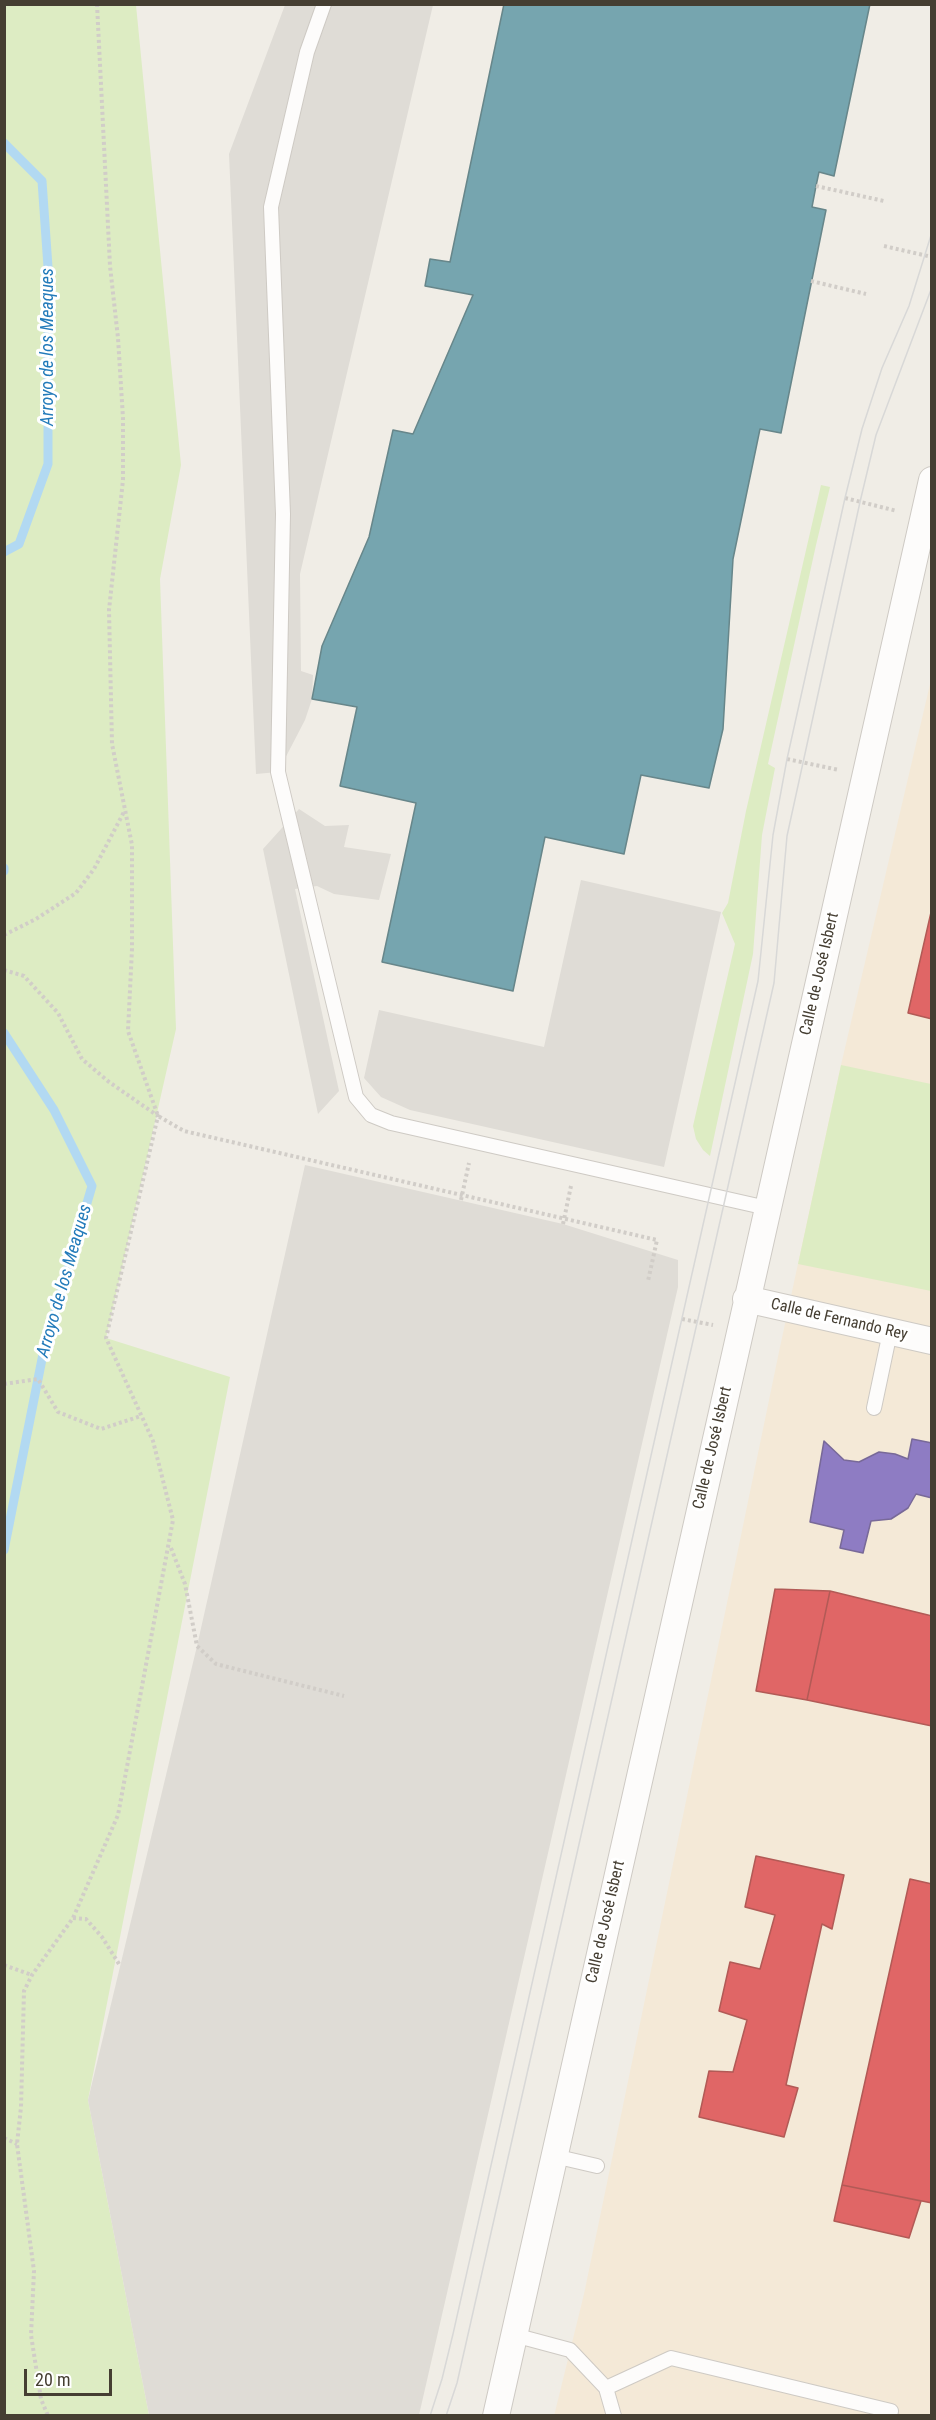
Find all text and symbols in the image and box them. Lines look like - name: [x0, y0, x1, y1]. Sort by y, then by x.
- water label: Arroyo de los Meaques: [37, 268, 59, 426]
- street label: Calle de José Isbert: [797, 911, 843, 1037]
- water label: Arroyo de los Meaques: [33, 1202, 97, 1360]
- street label: Calle de Fernando Rey: [769, 1295, 909, 1345]
- street label: Calle de José Isbert: [690, 1385, 736, 1511]
- street label: Calle de José Isbert: [583, 1859, 629, 1985]
- scale bar: [27, 2357, 116, 2395]
- text: 20 m: [35, 2369, 70, 2390]

